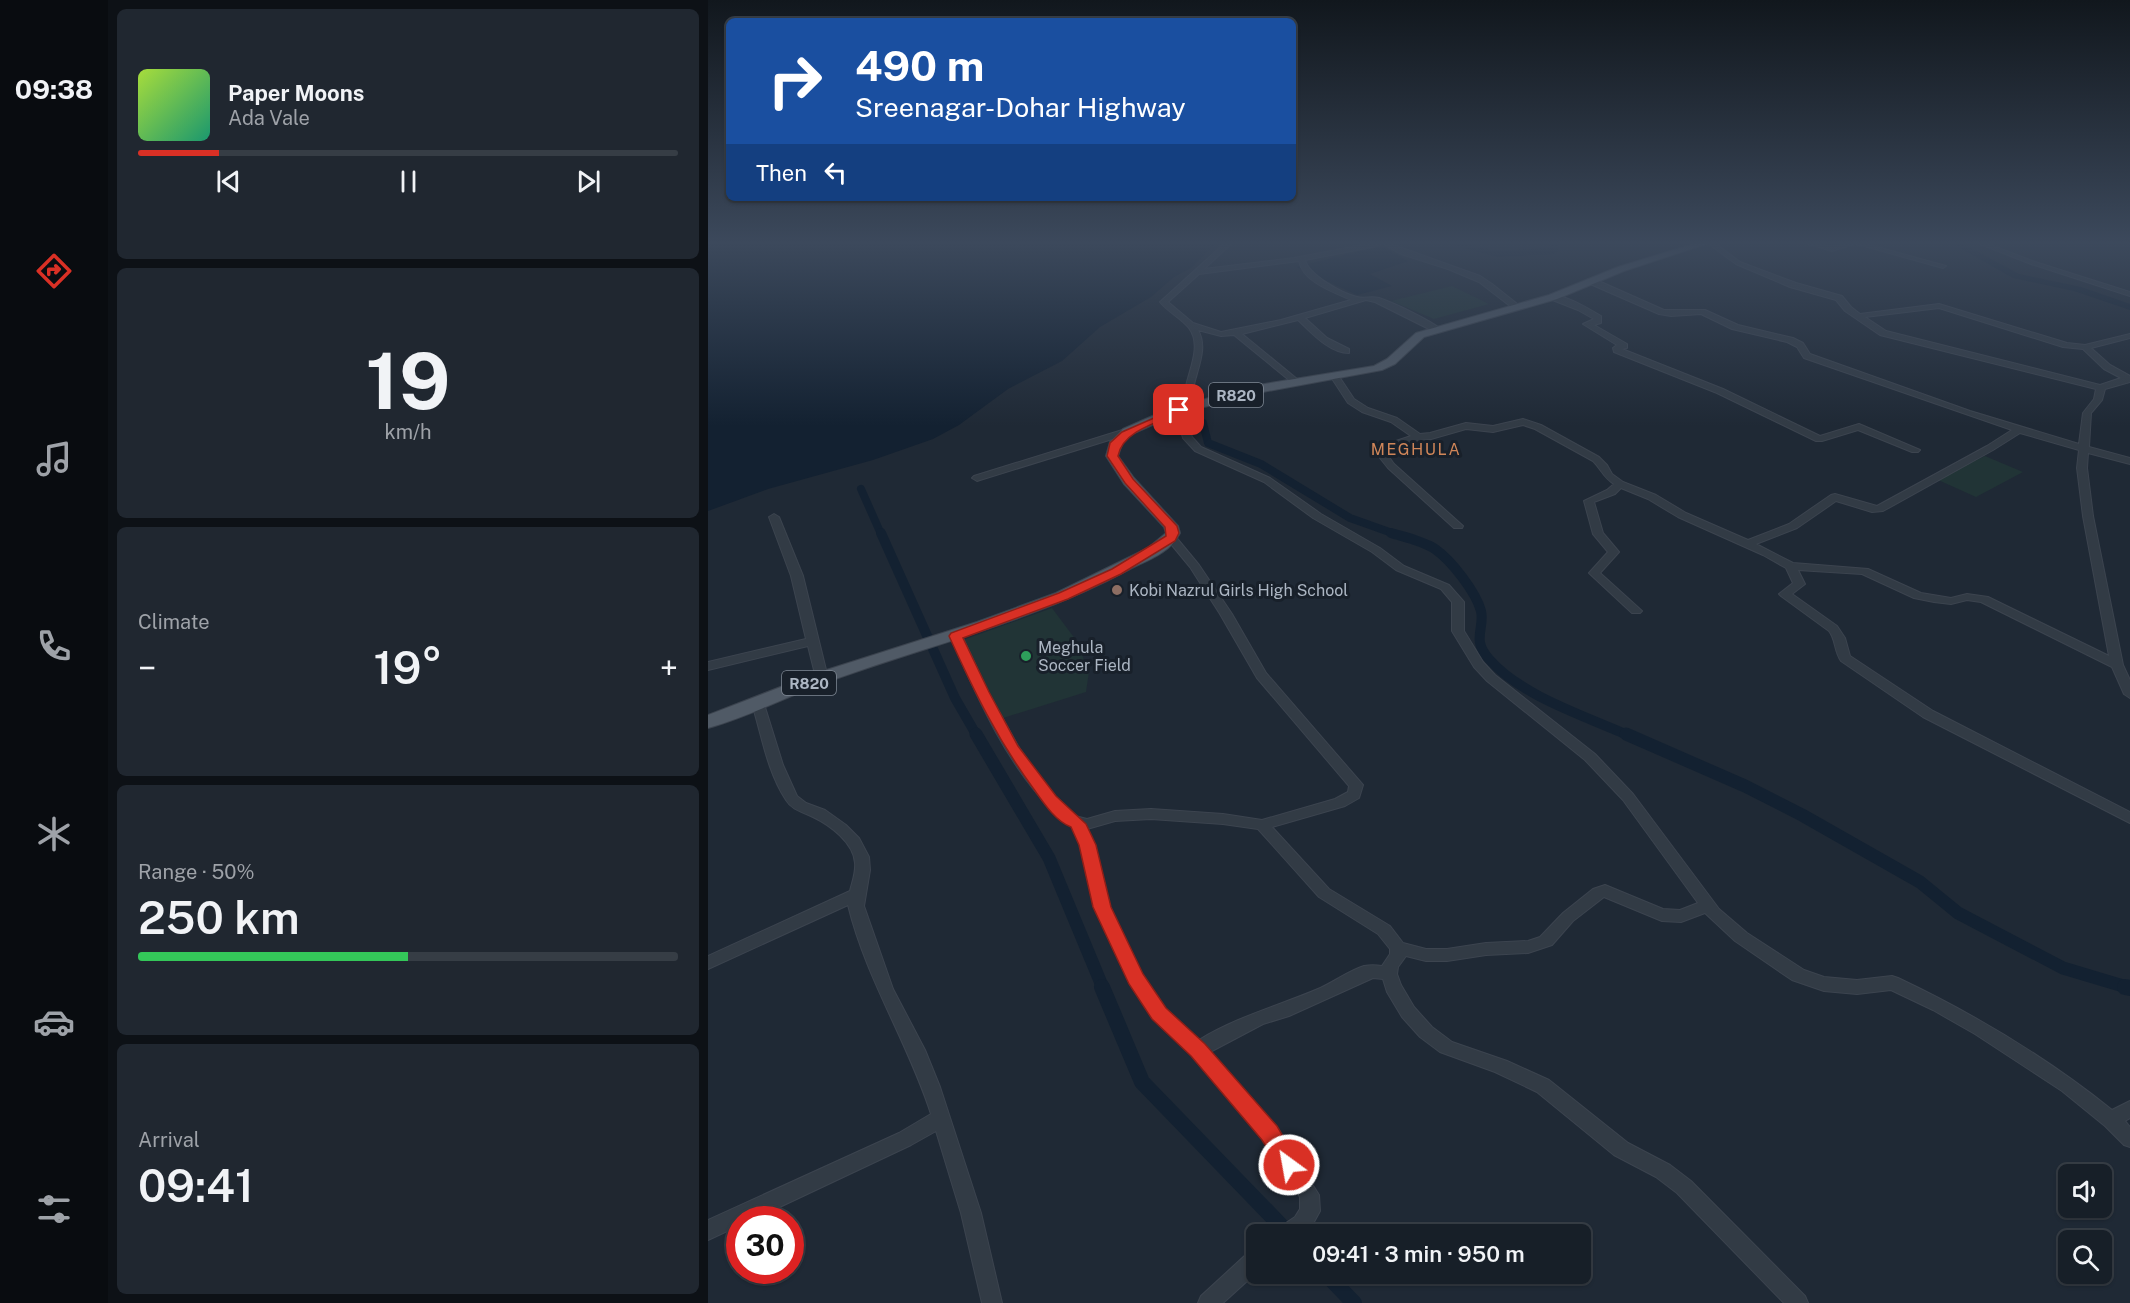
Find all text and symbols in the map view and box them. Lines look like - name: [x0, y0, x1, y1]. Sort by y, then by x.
- text: 490 m: [855, 41, 984, 90]
- icon: right: [756, 42, 834, 120]
- text: 09:38: [15, 73, 93, 105]
- text: Paper Moons: [228, 80, 364, 106]
- text: Sreenagar-Dohar Highway: [855, 91, 1186, 123]
- text: Ada Vale: [228, 106, 310, 130]
- icon: left: [819, 156, 852, 189]
- text: Then: [756, 160, 807, 186]
- icon: previous: [212, 165, 245, 198]
- icon: pause: [392, 165, 425, 198]
- icon: next: [572, 165, 605, 198]
- icon: directions: [33, 250, 75, 292]
- text: 19: [366, 335, 450, 427]
- road number: R820: [1209, 383, 1263, 407]
- pin: [1153, 384, 1204, 435]
- icon: arrive: [1162, 393, 1195, 426]
- text: km/h: [384, 420, 432, 444]
- icon: music: [33, 438, 75, 480]
- district label: MEGHULA: [1371, 440, 1461, 459]
- place label: Kobi Nazrul Girls High School: [1129, 581, 1348, 600]
- marker: Kobi Nazrul Girls High School: [1110, 583, 1124, 597]
- text: Climate: [138, 610, 210, 634]
- icon: phone: [33, 625, 75, 667]
- place label: Meghula Soccer Field: [1038, 638, 1131, 675]
- text: 19°: [374, 641, 442, 694]
- text: −: [138, 649, 156, 687]
- text: +: [660, 649, 678, 687]
- marker: Meghula Soccer Field: [1019, 649, 1033, 663]
- road number: R820: [782, 671, 836, 695]
- icon: climate: [33, 813, 75, 855]
- text: Range · 50%: [138, 860, 255, 884]
- text: 250 km: [138, 891, 300, 944]
- icon: car: [33, 1001, 75, 1043]
- text: Arrival: [138, 1128, 200, 1152]
- position arrow: [1257, 1133, 1321, 1197]
- text: 09:41: [138, 1159, 254, 1212]
- map controls: [2058, 1164, 2112, 1284]
- button: sound: [2058, 1164, 2112, 1218]
- icon: filters: [33, 1188, 75, 1230]
- speed limit sign: 30: [726, 1206, 804, 1284]
- button: search: [2058, 1230, 2112, 1284]
- text: 09:41 · 3 min · 950 m: [1312, 1241, 1525, 1267]

